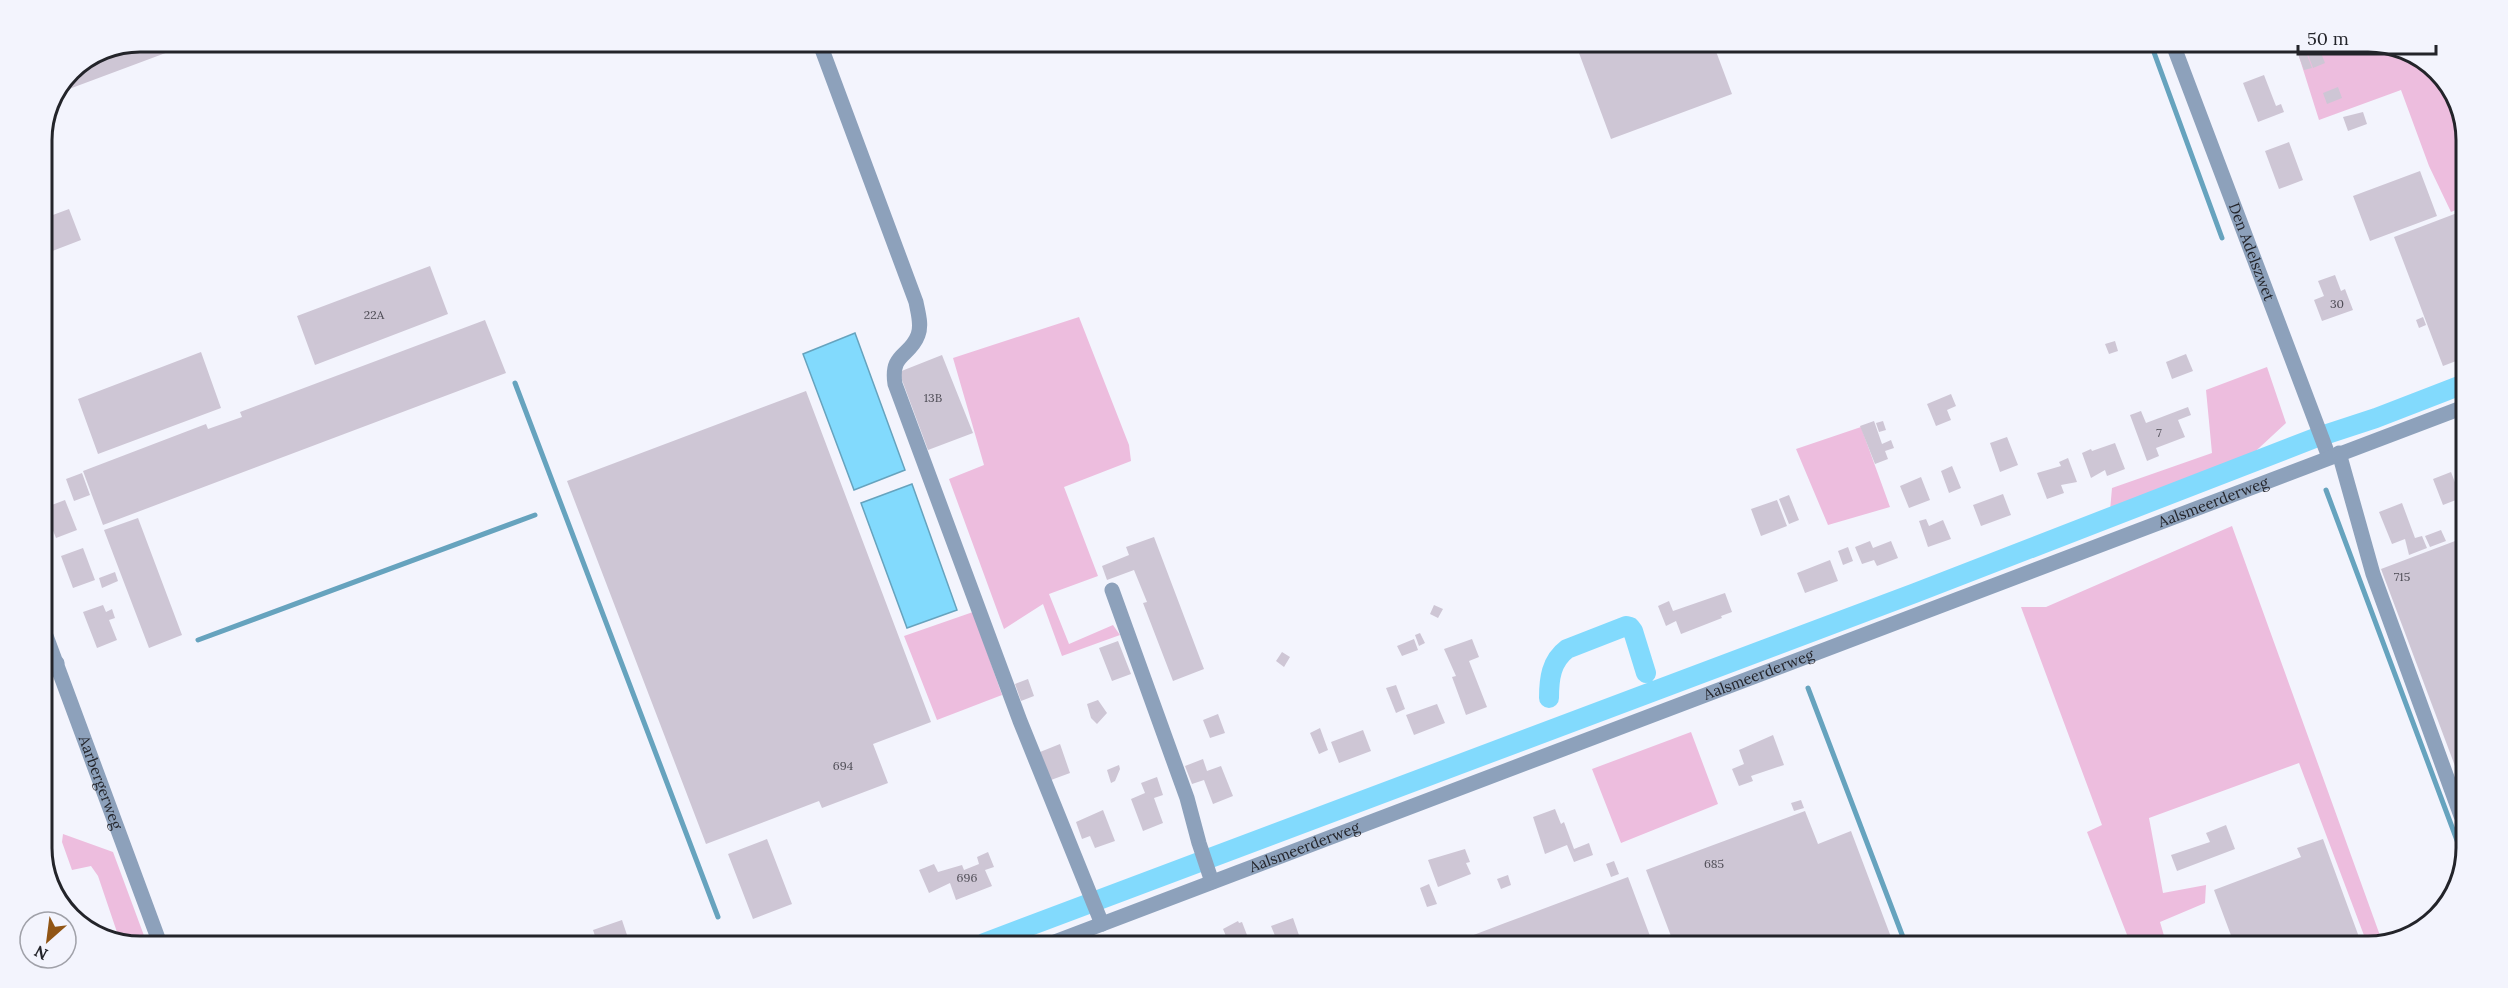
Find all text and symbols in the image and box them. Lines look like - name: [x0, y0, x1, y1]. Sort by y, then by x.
- scale bar: [2298, 18, 2436, 56]
- text: 50 m: [2307, 27, 2349, 50]
- street label: Den Adelszwet: [2225, 200, 2279, 304]
- house number: 30: [2330, 296, 2344, 311]
- house number: 22A: [364, 307, 385, 322]
- house number: 13B: [924, 390, 942, 405]
- house number: 7: [2156, 425, 2162, 440]
- street label: Aalsmeerderweg: [2154, 472, 2272, 532]
- house number: 715: [2394, 569, 2410, 584]
- street label: Aalsmeerderweg: [1700, 644, 1817, 704]
- street label: Aarbergerweg: [74, 732, 127, 833]
- house number: 694: [833, 758, 854, 773]
- street label: Aalsmeerderweg: [1245, 817, 1363, 877]
- house number: 685: [1704, 856, 1724, 871]
- house number: 696: [957, 870, 977, 885]
- north arrow: [18, 910, 78, 970]
- text: N: [31, 942, 51, 965]

